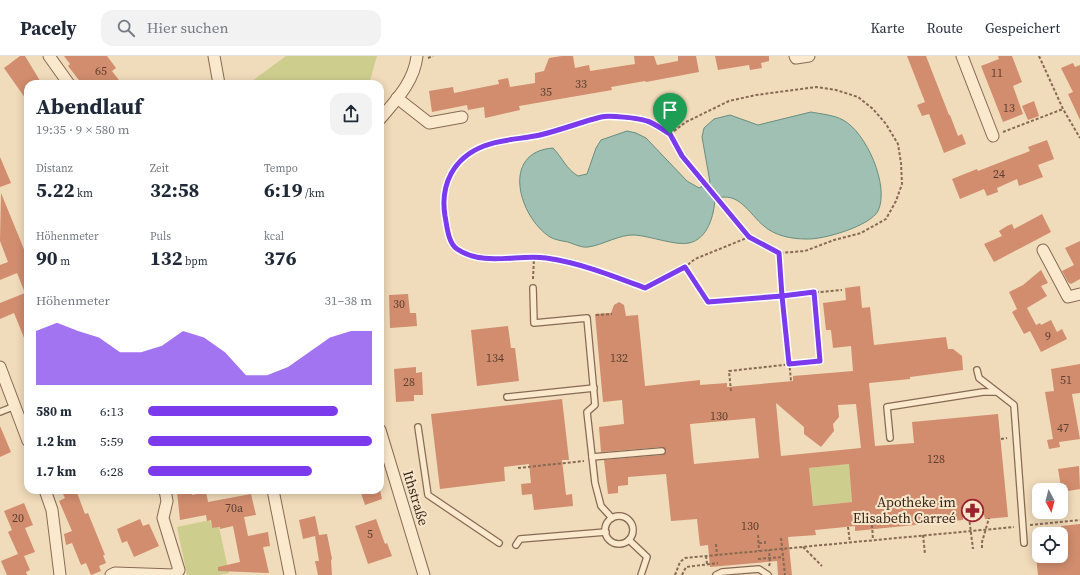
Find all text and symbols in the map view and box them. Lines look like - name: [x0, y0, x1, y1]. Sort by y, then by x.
- search box: [101, 10, 381, 46]
- text: Pacely: [20, 15, 77, 41]
- icon: search: [115, 17, 137, 39]
- text: Hier suchen: [147, 17, 229, 38]
- text: Karte: [870, 18, 905, 38]
- text: Route: [927, 18, 963, 38]
- text: Gespeichert: [985, 18, 1060, 38]
- house number: 65: [95, 63, 107, 79]
- house number: 11: [991, 65, 1003, 81]
- house number: 33: [575, 76, 587, 92]
- house number: 35: [540, 84, 552, 100]
- text: Abendlauf: [36, 91, 142, 121]
- button: share: [330, 93, 372, 135]
- pin: [653, 93, 687, 134]
- icon: arrive: [659, 99, 681, 121]
- house number: 13: [1003, 100, 1015, 116]
- text: 19:35 · 9 × 580 m: [36, 121, 130, 138]
- text: Distanz: [36, 161, 73, 176]
- text: Zeit: [150, 161, 169, 176]
- text: Tempo: [264, 161, 298, 176]
- house number: 24: [993, 166, 1005, 182]
- text: 5.22: [36, 176, 75, 204]
- text: 32:58: [150, 176, 199, 204]
- text: 6:19: [264, 176, 303, 204]
- text: km: [75, 186, 93, 201]
- text: /km: [303, 186, 325, 201]
- text: Höhenmeter: [36, 229, 99, 244]
- text: Puls: [150, 229, 171, 244]
- text: kcal: [264, 229, 284, 244]
- text: 90: [36, 244, 58, 272]
- text: 132: [150, 244, 183, 272]
- text: 376: [264, 244, 297, 272]
- text: m: [58, 254, 70, 269]
- text: bpm: [183, 254, 208, 269]
- text: Höhenmeter: [36, 292, 110, 309]
- text: 31–38 m: [325, 292, 372, 309]
- house number: 30: [393, 296, 405, 312]
- house number: 9: [1045, 328, 1051, 344]
- house number: 134: [486, 350, 504, 366]
- house number: 132: [610, 350, 628, 366]
- house number: 51: [1060, 372, 1072, 388]
- house number: 28: [403, 374, 415, 390]
- text: 580 m: [36, 403, 72, 420]
- text: 6:13: [100, 403, 123, 420]
- house number: 130: [710, 408, 728, 424]
- house number: 47: [1057, 420, 1069, 436]
- text: 1.2 km: [36, 433, 76, 450]
- text: 5:59: [100, 433, 123, 450]
- house number: 128: [927, 451, 945, 467]
- text: 1.7 km: [36, 463, 76, 480]
- text: 6:28: [100, 463, 123, 480]
- street label: Ithstraße: [398, 468, 434, 528]
- north arrow: [1032, 483, 1068, 519]
- map controls: [1032, 483, 1068, 563]
- place label: Apotheke im Elisabeth Carreé: [853, 492, 956, 528]
- pharmacy icon: Apotheke im Elisabeth Carreé: [959, 497, 985, 523]
- house number: 70a: [225, 500, 244, 516]
- house number: 20: [12, 510, 24, 526]
- house number: 130: [741, 518, 759, 534]
- house number: 5: [367, 526, 373, 542]
- button: locate: [1032, 527, 1068, 563]

